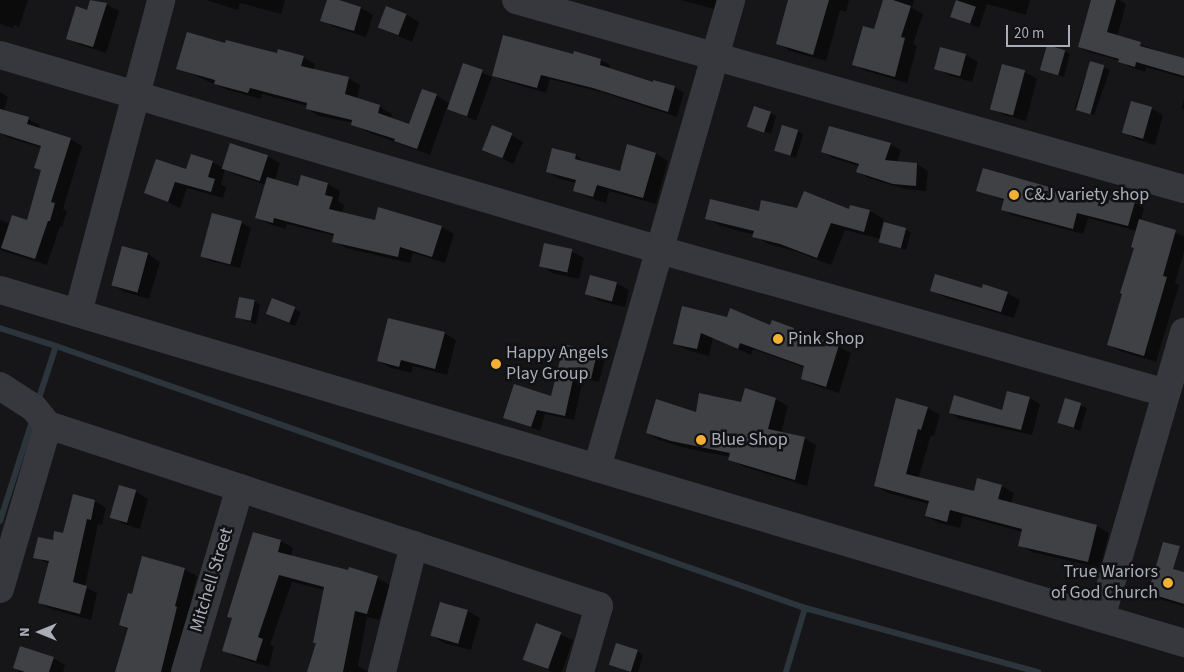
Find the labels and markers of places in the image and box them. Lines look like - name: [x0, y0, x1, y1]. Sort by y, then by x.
- place label: C&J variety shop: [1024, 184, 1149, 206]
- marker: C&J variety shop: [1008, 189, 1020, 201]
- place label: Pink Shop: [788, 328, 864, 350]
- marker: Pink Shop: [772, 333, 784, 345]
- place label: Happy Angels Play Group: [506, 343, 608, 386]
- marker: Happy Angels Play Group: [490, 358, 502, 370]
- place label: Blue Shop: [711, 429, 788, 451]
- marker: Blue Shop: [695, 434, 707, 446]
- place label: True Wariors of God Church: [1051, 562, 1158, 604]
- marker: True Wariors of God Church: [1162, 577, 1174, 589]

